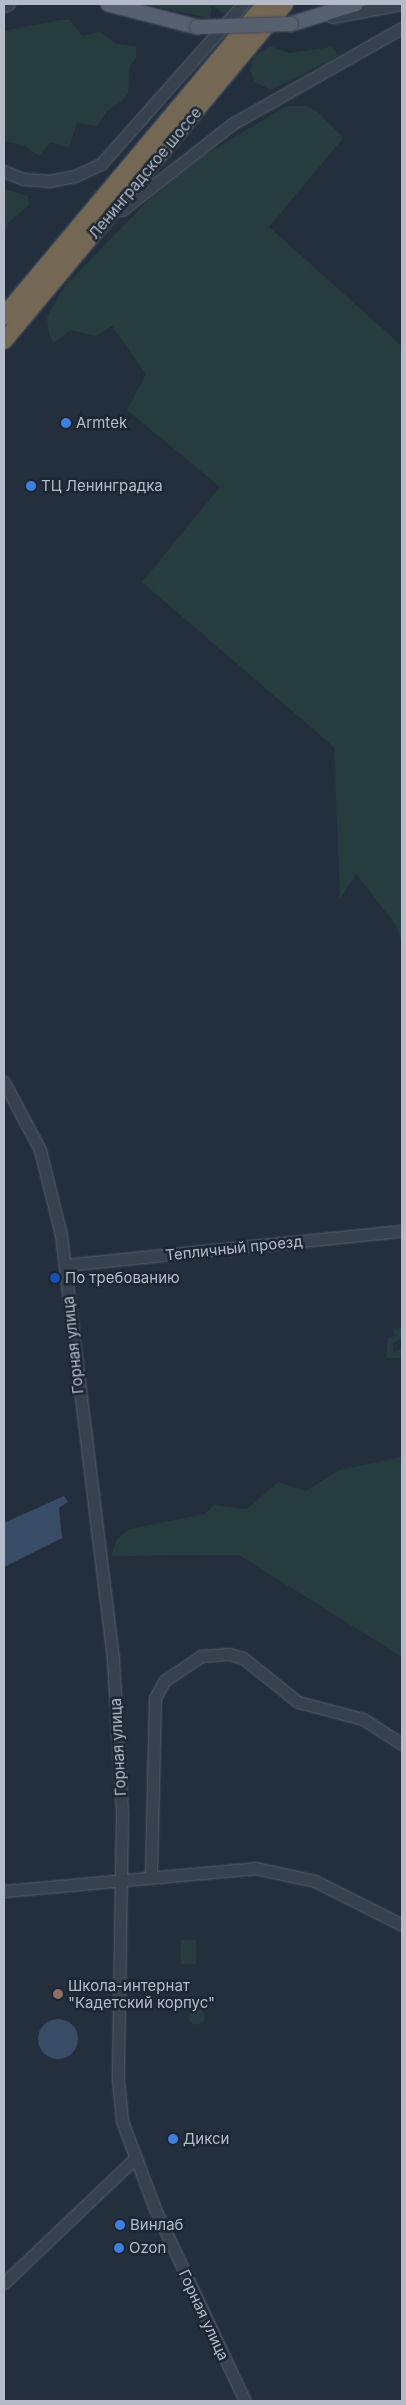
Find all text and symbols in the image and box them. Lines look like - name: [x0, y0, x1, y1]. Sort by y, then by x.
- street label: Ленинградское шоссе: [85, 104, 205, 242]
- place label: Armtek: [76, 414, 127, 432]
- marker: Armtek: [60, 417, 72, 429]
- place label: ТЦ Ленинградка: [41, 477, 163, 495]
- marker: ТЦ Ленинградка: [25, 480, 37, 492]
- street label: Тепличный проезд: [165, 1232, 303, 1264]
- place label: По требованию: [65, 1269, 180, 1287]
- marker: По требованию: [49, 1272, 61, 1284]
- street label: Горная улица: [59, 1295, 87, 1395]
- street label: Горная улица: [106, 1698, 130, 1796]
- place label: Школа-интернат "Кадетский корпус": [68, 1976, 215, 2011]
- marker: Школа-интернат "Кадетский корпус": [52, 1988, 64, 2000]
- place label: Дикси: [183, 2130, 229, 2148]
- marker: Дикси: [167, 2133, 179, 2145]
- place label: Винлаб: [130, 2216, 183, 2234]
- marker: Винлаб: [114, 2219, 126, 2231]
- place label: Ozon: [129, 2239, 166, 2257]
- marker: Ozon: [113, 2242, 125, 2254]
- street label: Горная улица: [175, 2267, 233, 2363]

